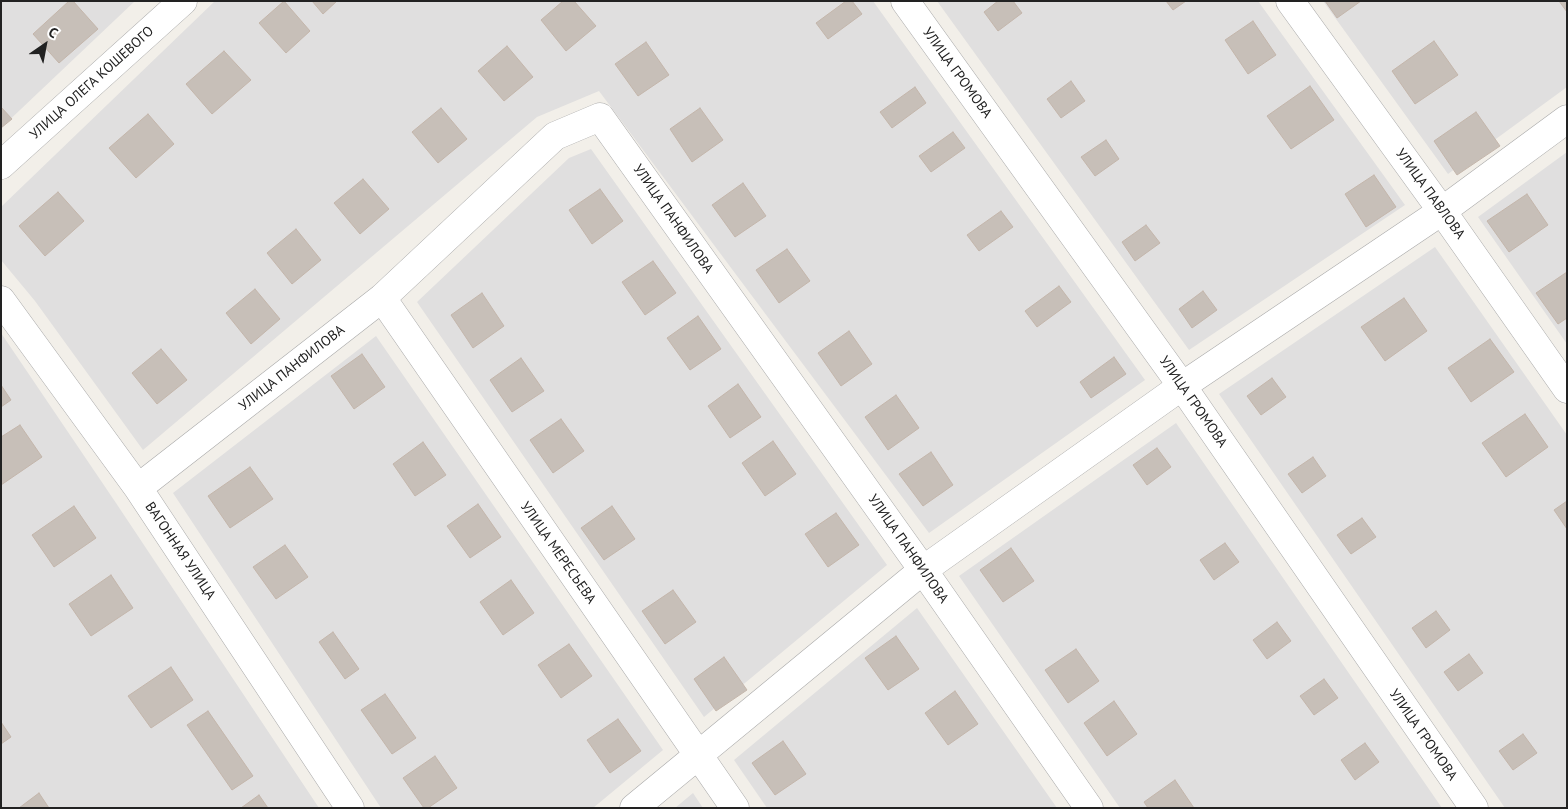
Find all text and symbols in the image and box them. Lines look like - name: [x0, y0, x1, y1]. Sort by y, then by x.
- north arrow: [20, 20, 70, 70]
- street label: УЛИЦА ОЛЕГА КОШЕВОГО: [27, 23, 157, 143]
- text: С: [45, 23, 61, 42]
- street label: УЛИЦА ГРОМОВА: [919, 25, 995, 121]
- street label: УЛИЦА ПАВЛОВА: [1392, 146, 1468, 242]
- street label: УЛИЦА ПАНФИЛОВА: [629, 161, 717, 277]
- street label: УЛИЦА ПАНФИЛОВА: [236, 322, 348, 414]
- street label: УЛИЦА ГРОМОВА: [1155, 353, 1231, 451]
- street label: УЛИЦА ПАНФИЛОВА: [864, 491, 952, 607]
- street label: ВАГОННАЯ УЛИЦА: [141, 499, 219, 603]
- street label: УЛИЦА МЕРЕСЬЕВА: [517, 499, 599, 607]
- street label: УЛИЦА ГРОМОВА: [1385, 686, 1461, 784]

